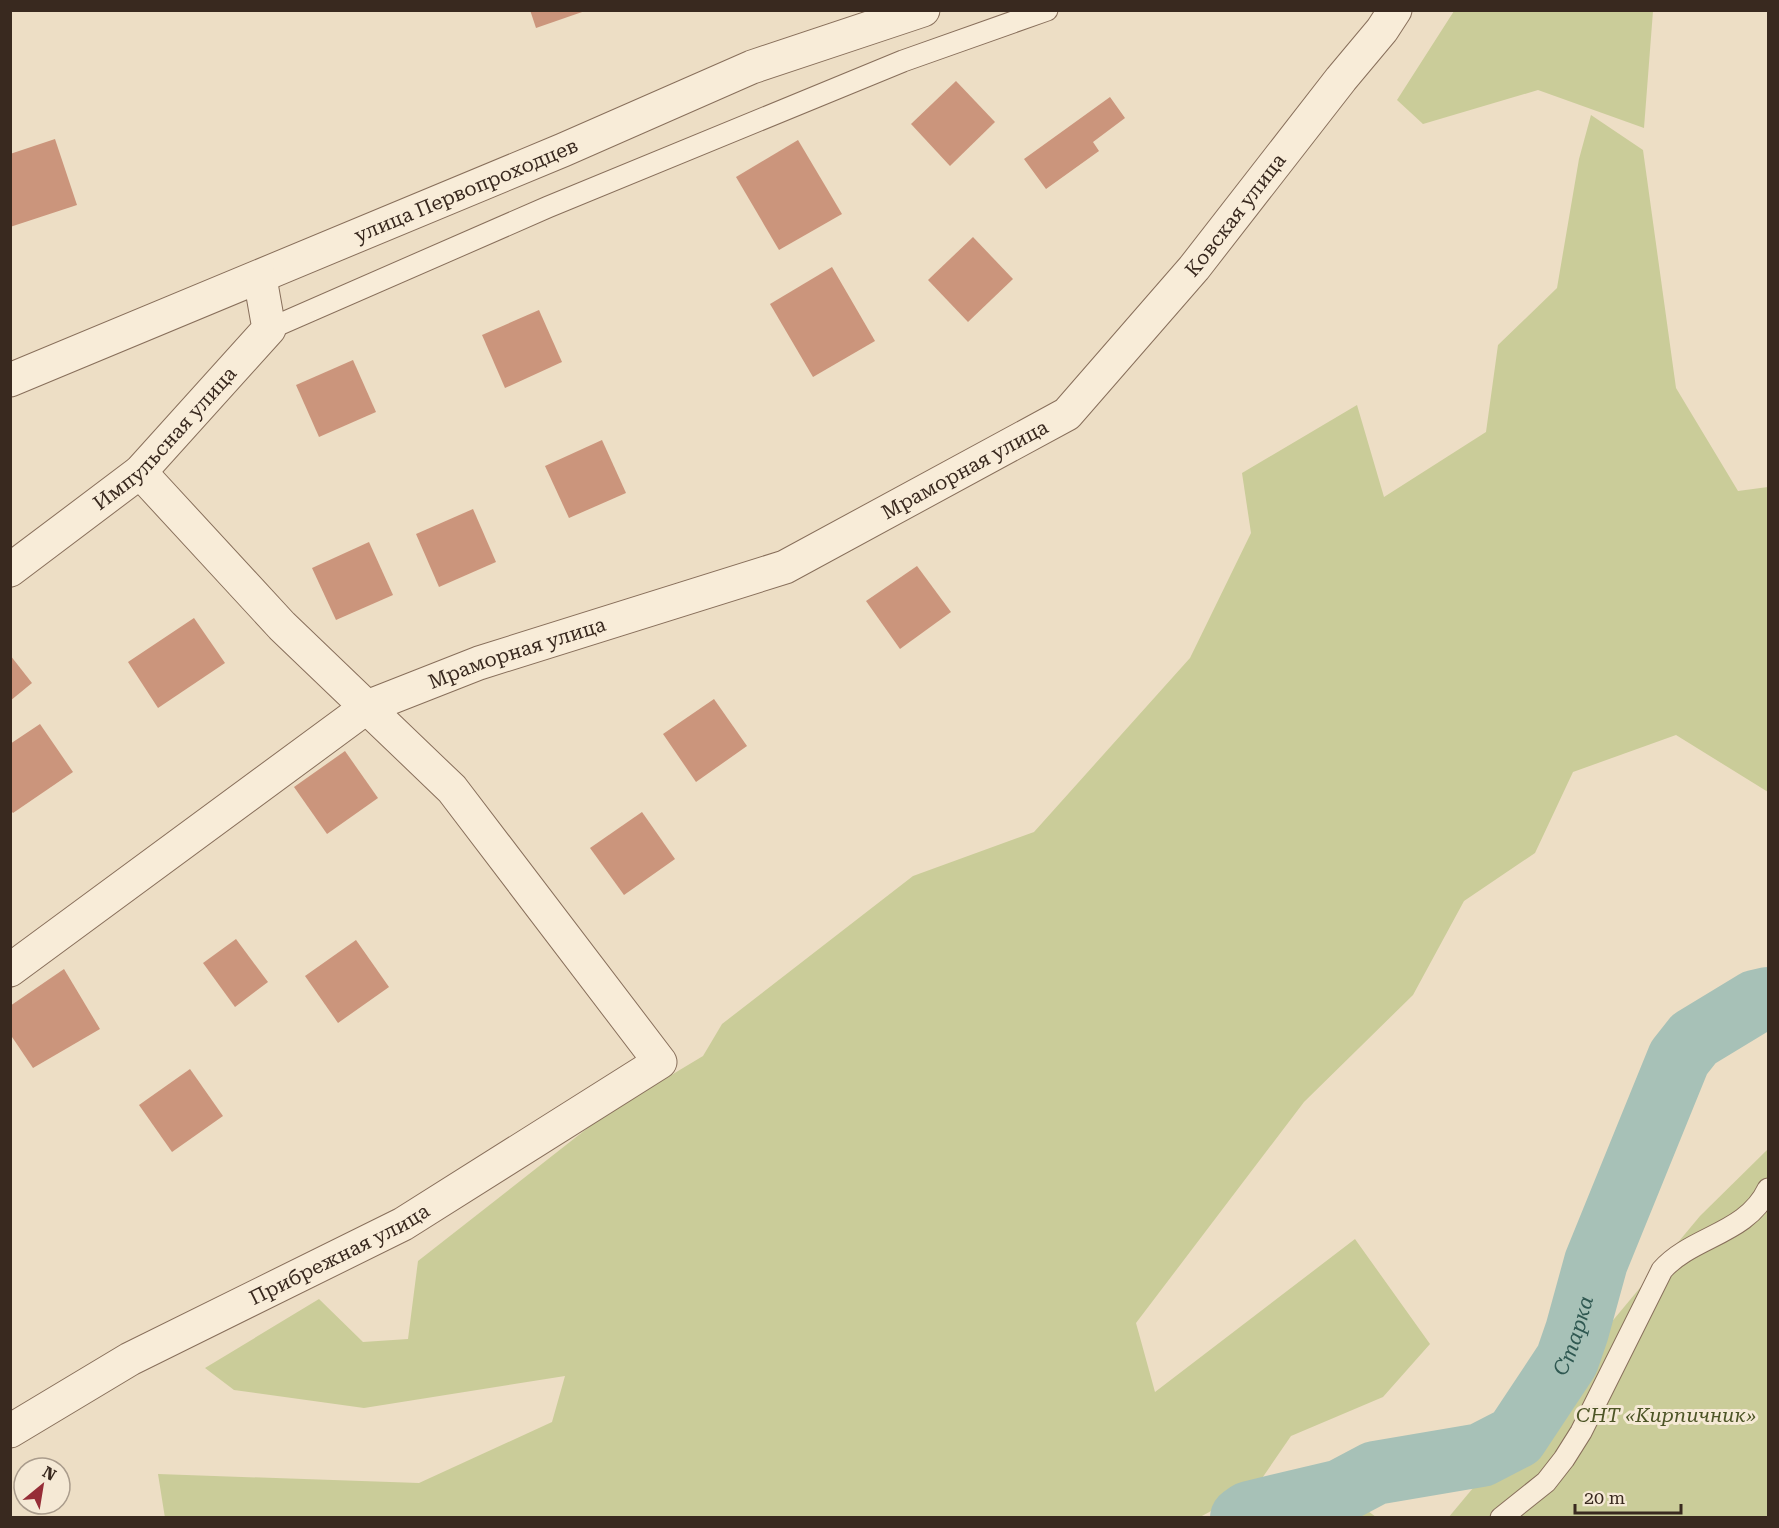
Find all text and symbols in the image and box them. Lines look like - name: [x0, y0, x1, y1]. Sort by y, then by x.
- street label: улица Первопроходцев: [351, 133, 582, 247]
- street label: Ковская улица: [1180, 148, 1291, 282]
- street label: Импульсная улица: [88, 361, 241, 515]
- street label: Мраморная улица: [877, 415, 1052, 524]
- street label: Мраморная улица: [425, 612, 609, 694]
- street label: Прибрежная улица: [245, 1198, 434, 1310]
- water label: Старка: [1548, 1293, 1598, 1380]
- park label: СНТ «Кирпичник»: [1576, 1403, 1756, 1427]
- north arrow: [12, 1456, 72, 1516]
- text: N: [39, 1462, 59, 1485]
- scale bar: [1575, 1477, 1682, 1515]
- text: 20 m: [1584, 1487, 1625, 1508]

